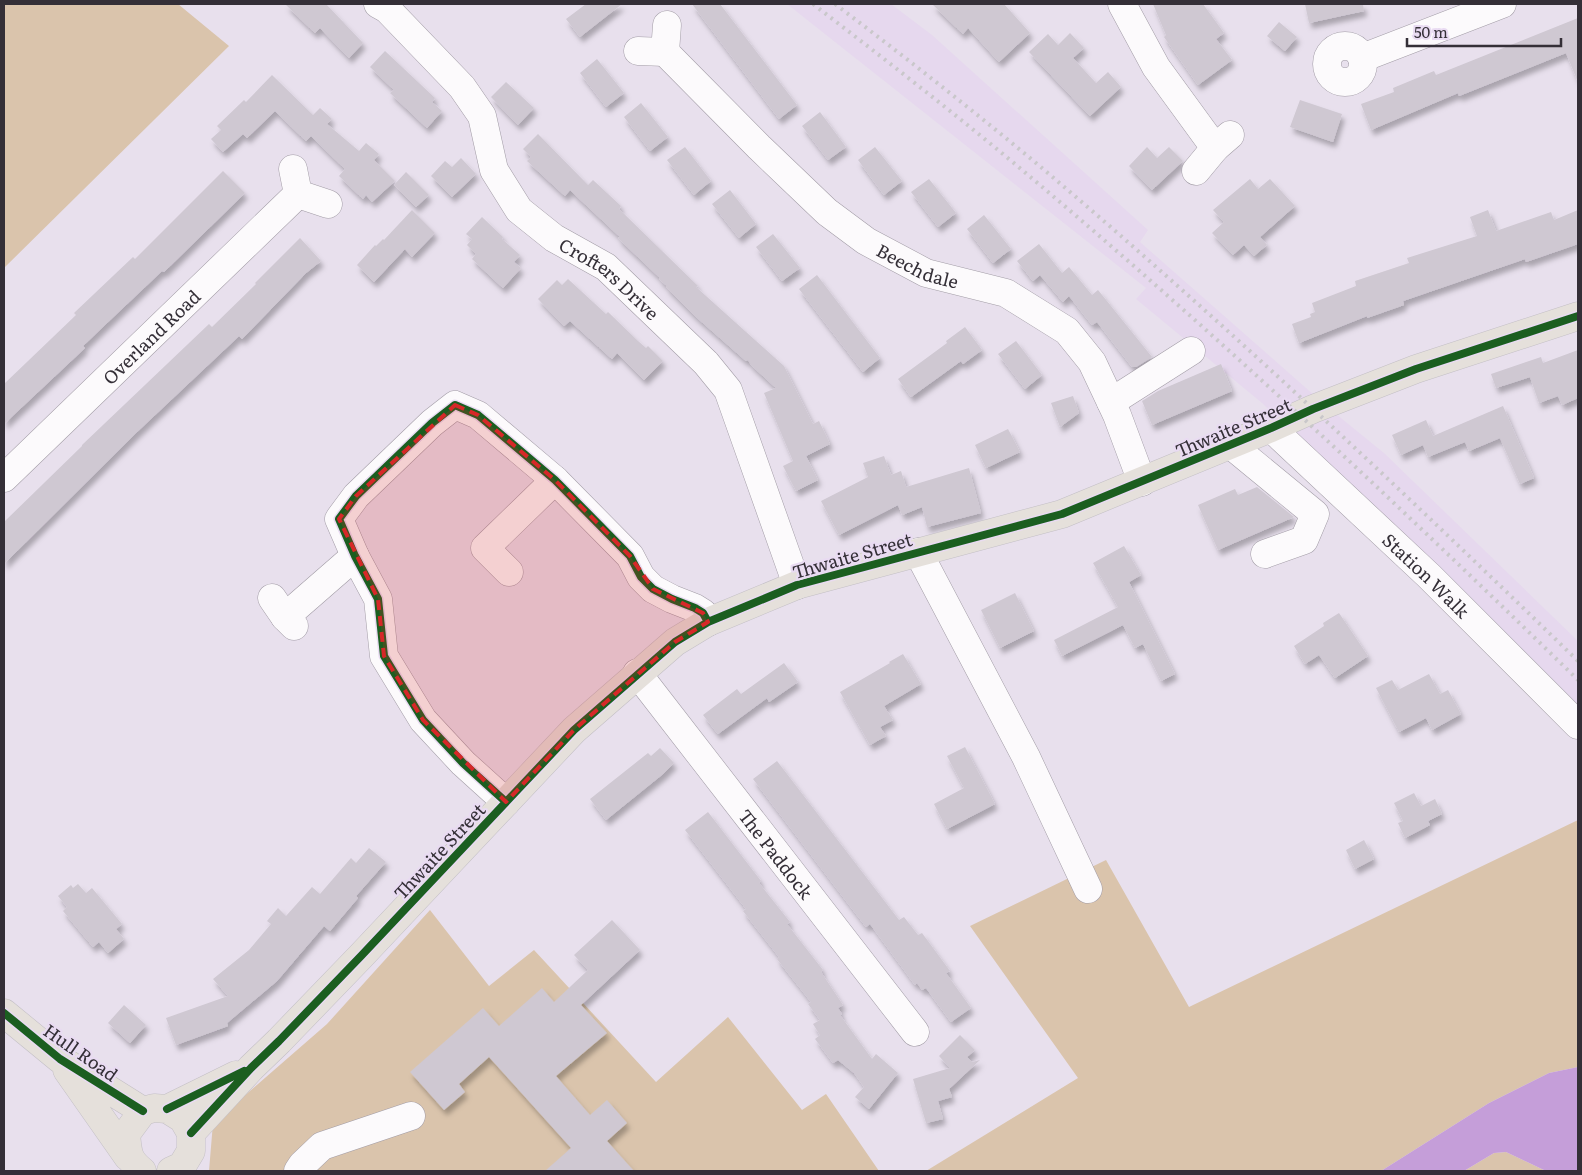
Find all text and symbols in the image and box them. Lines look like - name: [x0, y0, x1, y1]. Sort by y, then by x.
- scale bar: [1407, 15, 1561, 47]
- text: 50 m: [1414, 20, 1448, 43]
- street label: Crofters Drive: [555, 230, 666, 325]
- street label: Beechdale: [872, 236, 962, 294]
- street label: Overland Road: [96, 283, 206, 390]
- street label: Thwaite Street: [1171, 390, 1296, 464]
- street label: Thwaite Street: [789, 525, 916, 585]
- street label: Station Walk: [1377, 526, 1477, 624]
- street label: Thwaite Street: [387, 796, 492, 905]
- street label: The Paddock: [733, 802, 821, 905]
- street label: Hull Road: [38, 1016, 124, 1088]

